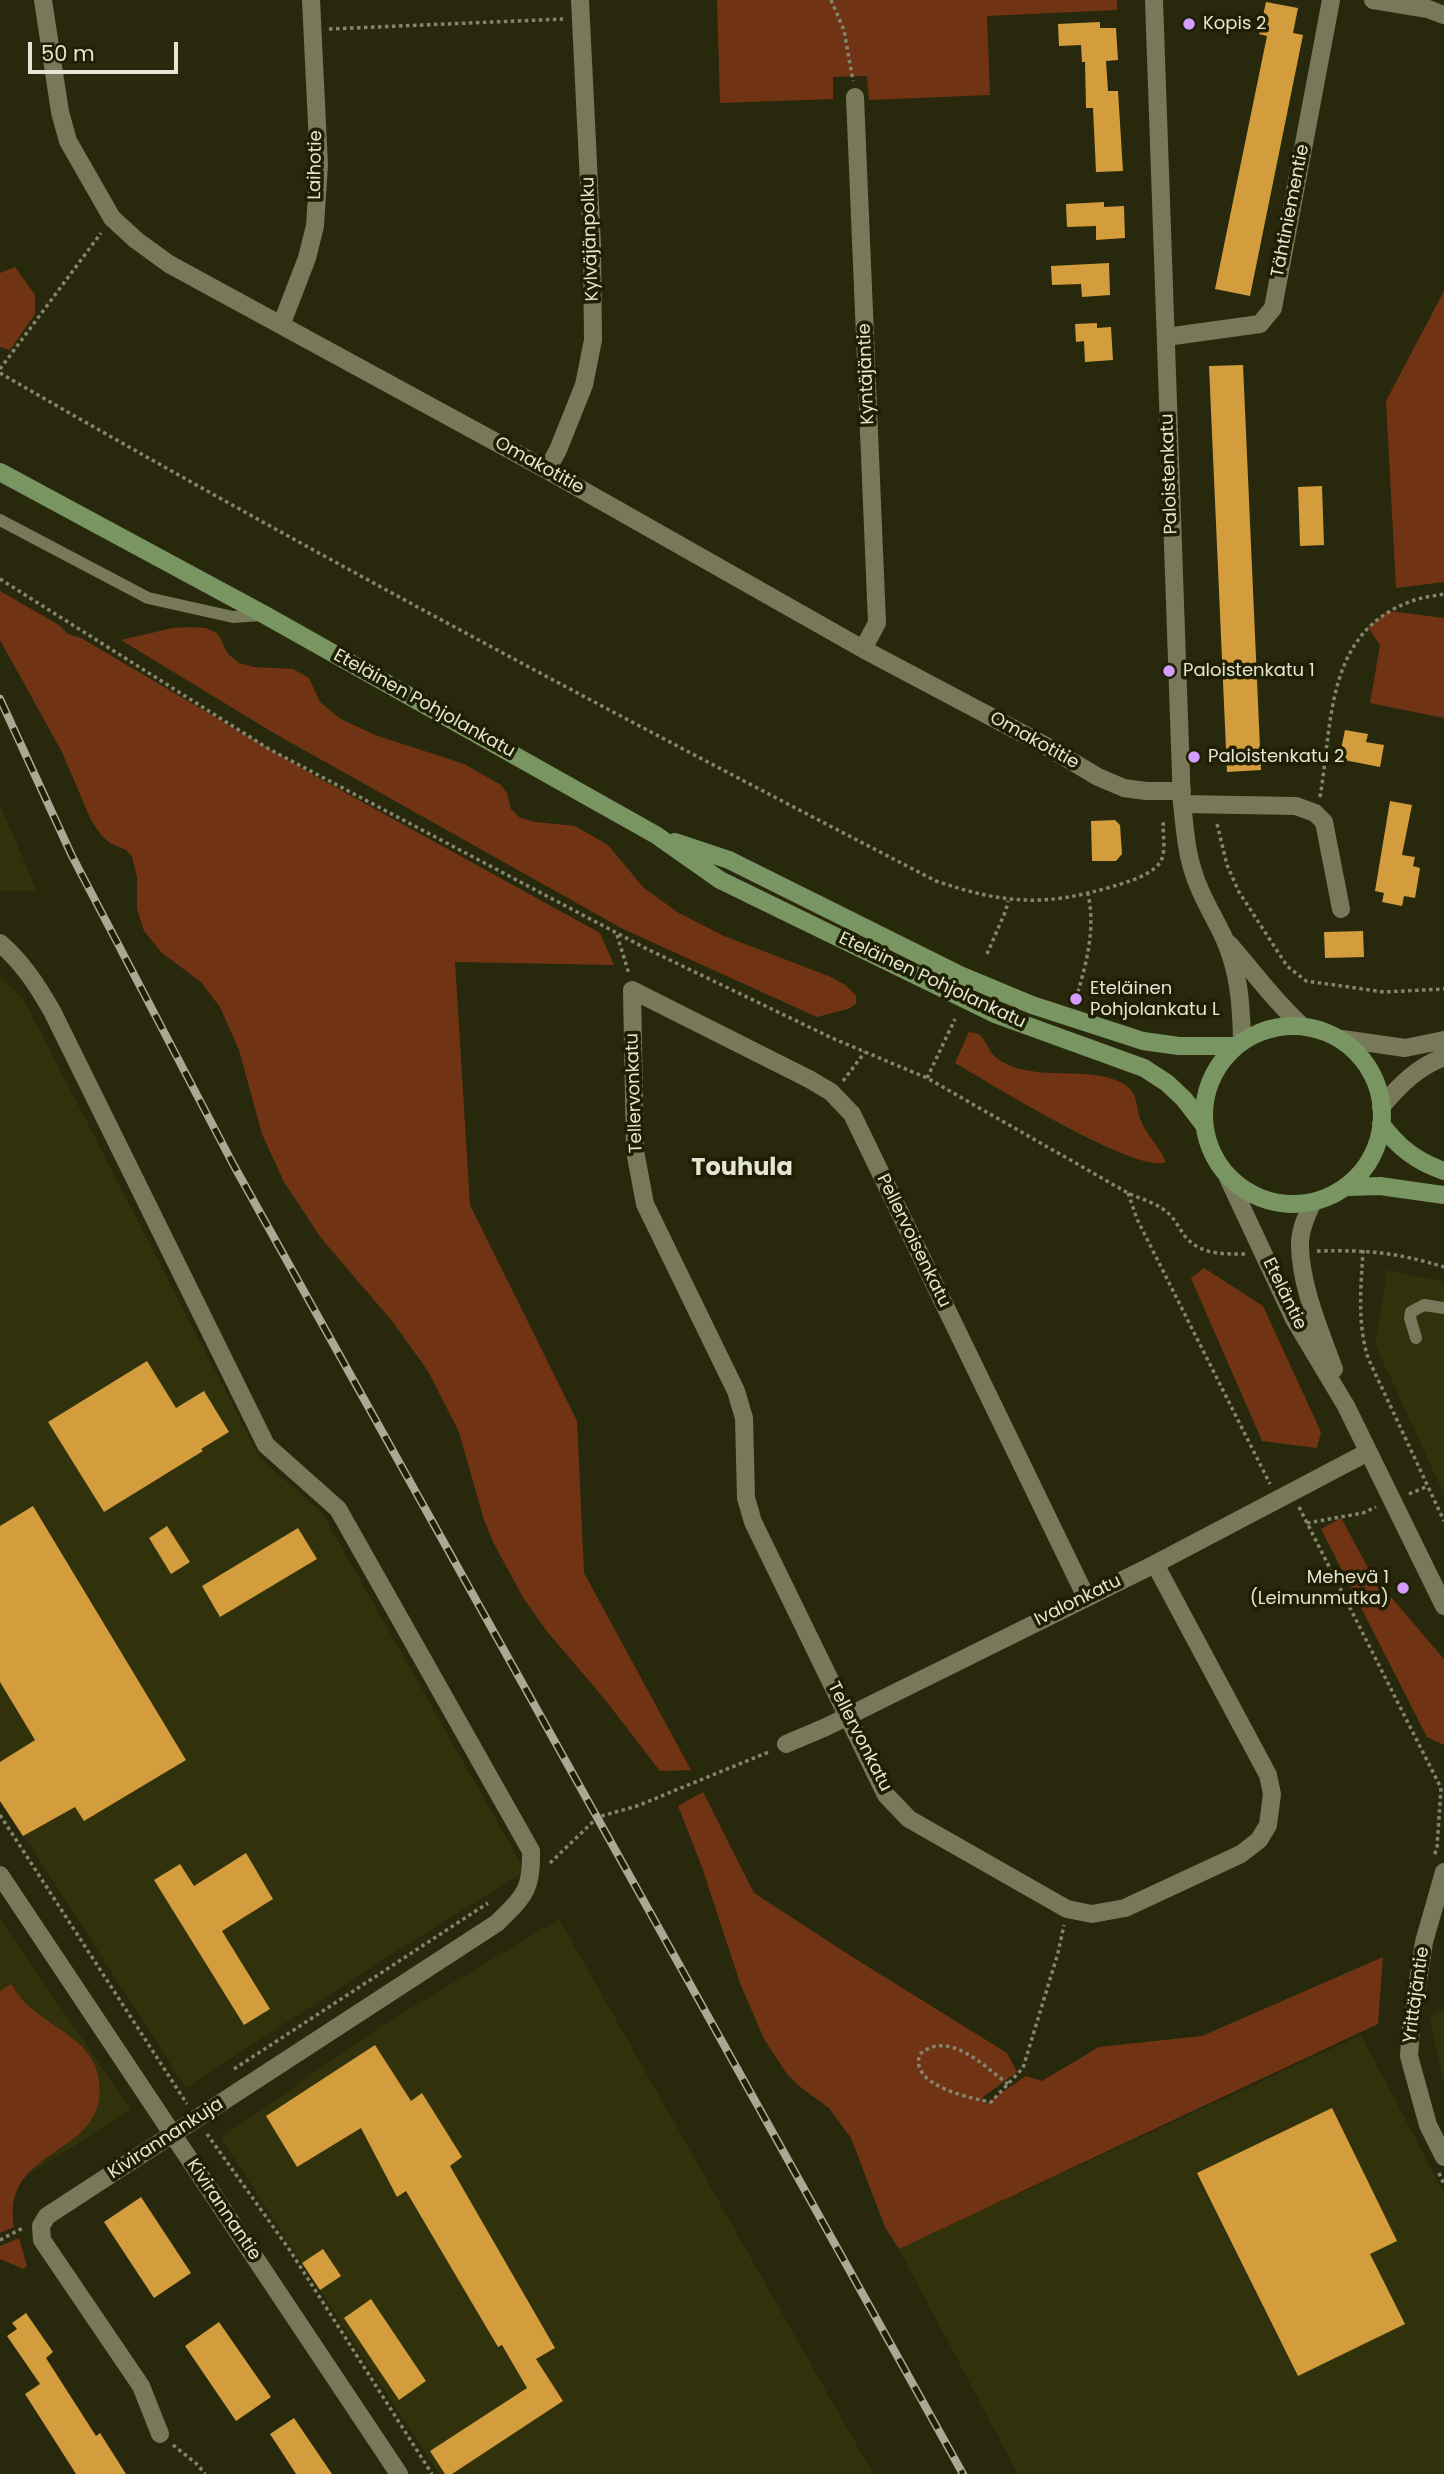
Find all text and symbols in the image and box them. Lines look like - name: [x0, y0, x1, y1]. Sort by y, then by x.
- place label: Kopis 2: [1203, 13, 1266, 35]
- marker: Kopis 2: [1181, 16, 1197, 32]
- scale bar: [32, 28, 182, 72]
- text: 50 m: [41, 39, 95, 68]
- street label: Laihotie: [305, 130, 327, 200]
- street label: Tähtiniementie: [1268, 143, 1314, 279]
- street label: Kylväjänpolku: [578, 176, 604, 302]
- street label: Kyntäjäntie: [854, 323, 880, 425]
- street label: Paloistenkatu: [1157, 413, 1183, 535]
- street label: Omakotitie: [491, 433, 587, 499]
- street label: Eteläinen Pohjolankatu: [330, 645, 518, 763]
- place label: Paloistenkatu 1: [1183, 660, 1315, 682]
- marker: Paloistenkatu 1: [1161, 663, 1177, 679]
- street label: Omakotitie: [986, 708, 1082, 774]
- place label: Paloistenkatu 2: [1208, 746, 1344, 768]
- marker: Paloistenkatu 2: [1186, 749, 1202, 765]
- street label: Eteläinen Pohjolankatu: [835, 928, 1029, 1034]
- place label: Eteläinen Pohjolankatu L: [1090, 978, 1220, 1020]
- marker: Eteläinen Pohjolankatu L: [1068, 991, 1084, 1007]
- street label: Tellervonkatu: [622, 1033, 648, 1153]
- district label: Touhula: [691, 1155, 793, 1183]
- street label: Pellervoisenkatu: [871, 1171, 955, 1311]
- street label: Eteläntie: [1257, 1255, 1311, 1333]
- place label: Mehevä 1 (Leimunmutka): [1250, 1567, 1389, 1610]
- street label: Ivalonkatu: [1031, 1571, 1125, 1631]
- marker: Mehevä 1 (Leimunmutka): [1395, 1580, 1411, 1596]
- street label: Tellervonkatu: [822, 1679, 896, 1795]
- street label: Yrittäjäntie: [1400, 1945, 1434, 2045]
- street label: Kivirannankuja: [104, 2094, 228, 2184]
- street label: Kivirannantie: [181, 2155, 265, 2265]

